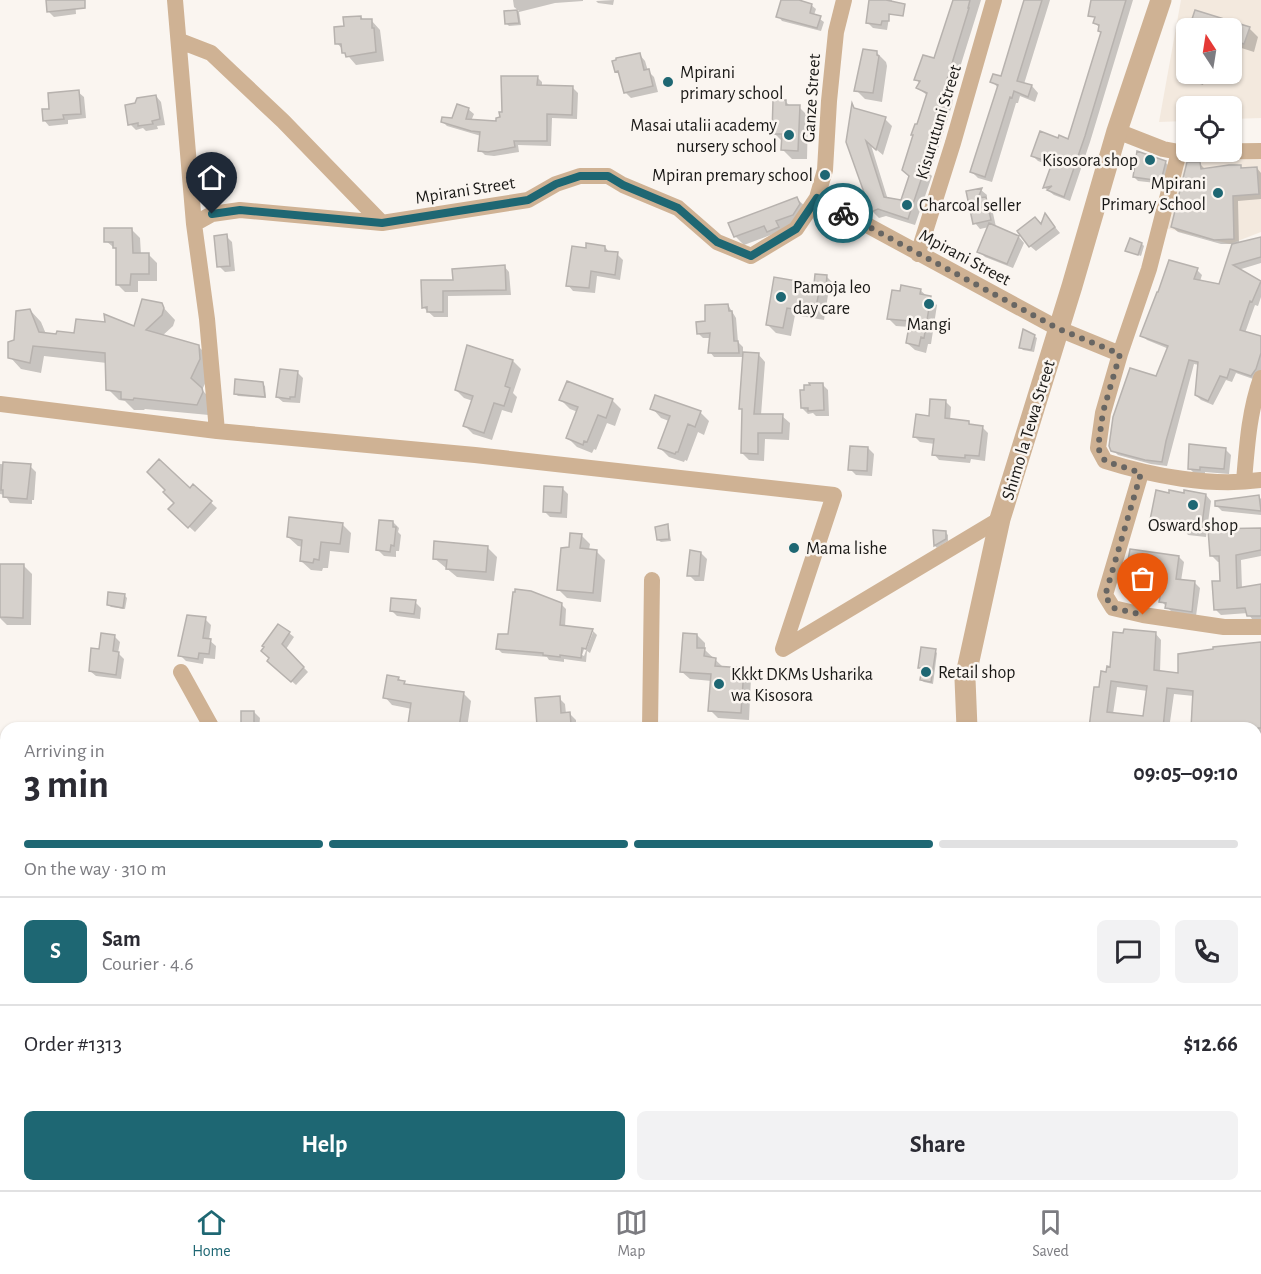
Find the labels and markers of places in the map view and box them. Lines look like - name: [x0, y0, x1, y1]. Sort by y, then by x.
- place label: Mpirani primary school: [680, 64, 783, 103]
- marker: Mpirani primary school: [661, 75, 675, 89]
- place label: Masai utalii academy nursery school: [630, 117, 777, 156]
- marker: Masai utalii academy nursery school: [782, 128, 796, 142]
- pin: [186, 152, 237, 214]
- place label: Kisosora shop: [1042, 152, 1138, 170]
- marker: Kisosora shop: [1143, 153, 1157, 167]
- place label: Mpiran premary school: [652, 167, 813, 185]
- marker: Mpiran premary school: [818, 168, 832, 182]
- place label: Mpirani Primary School: [1101, 175, 1206, 214]
- marker: Mpirani Primary School: [1211, 186, 1225, 200]
- place label: Charcoal seller: [919, 197, 1021, 215]
- marker: Charcoal seller: [900, 198, 914, 212]
- place label: Pamoja leo day care: [793, 279, 871, 318]
- marker: Pamoja leo day care: [774, 290, 788, 304]
- marker: Mangi: [922, 297, 936, 311]
- place label: Mangi: [907, 316, 951, 334]
- marker: Osward shop: [1186, 498, 1200, 512]
- place label: Osward shop: [1148, 517, 1238, 535]
- place label: Mama lishe: [806, 540, 887, 558]
- marker: Mama lishe: [787, 541, 801, 555]
- pin: [1117, 553, 1168, 615]
- place label: Retail shop: [938, 664, 1016, 682]
- marker: Retail shop: [919, 665, 933, 679]
- place label: Kkkt DKMs Usharika wa Kisosora: [731, 666, 873, 705]
- marker: Kkkt DKMs Usharika wa Kisosora: [712, 677, 726, 691]

